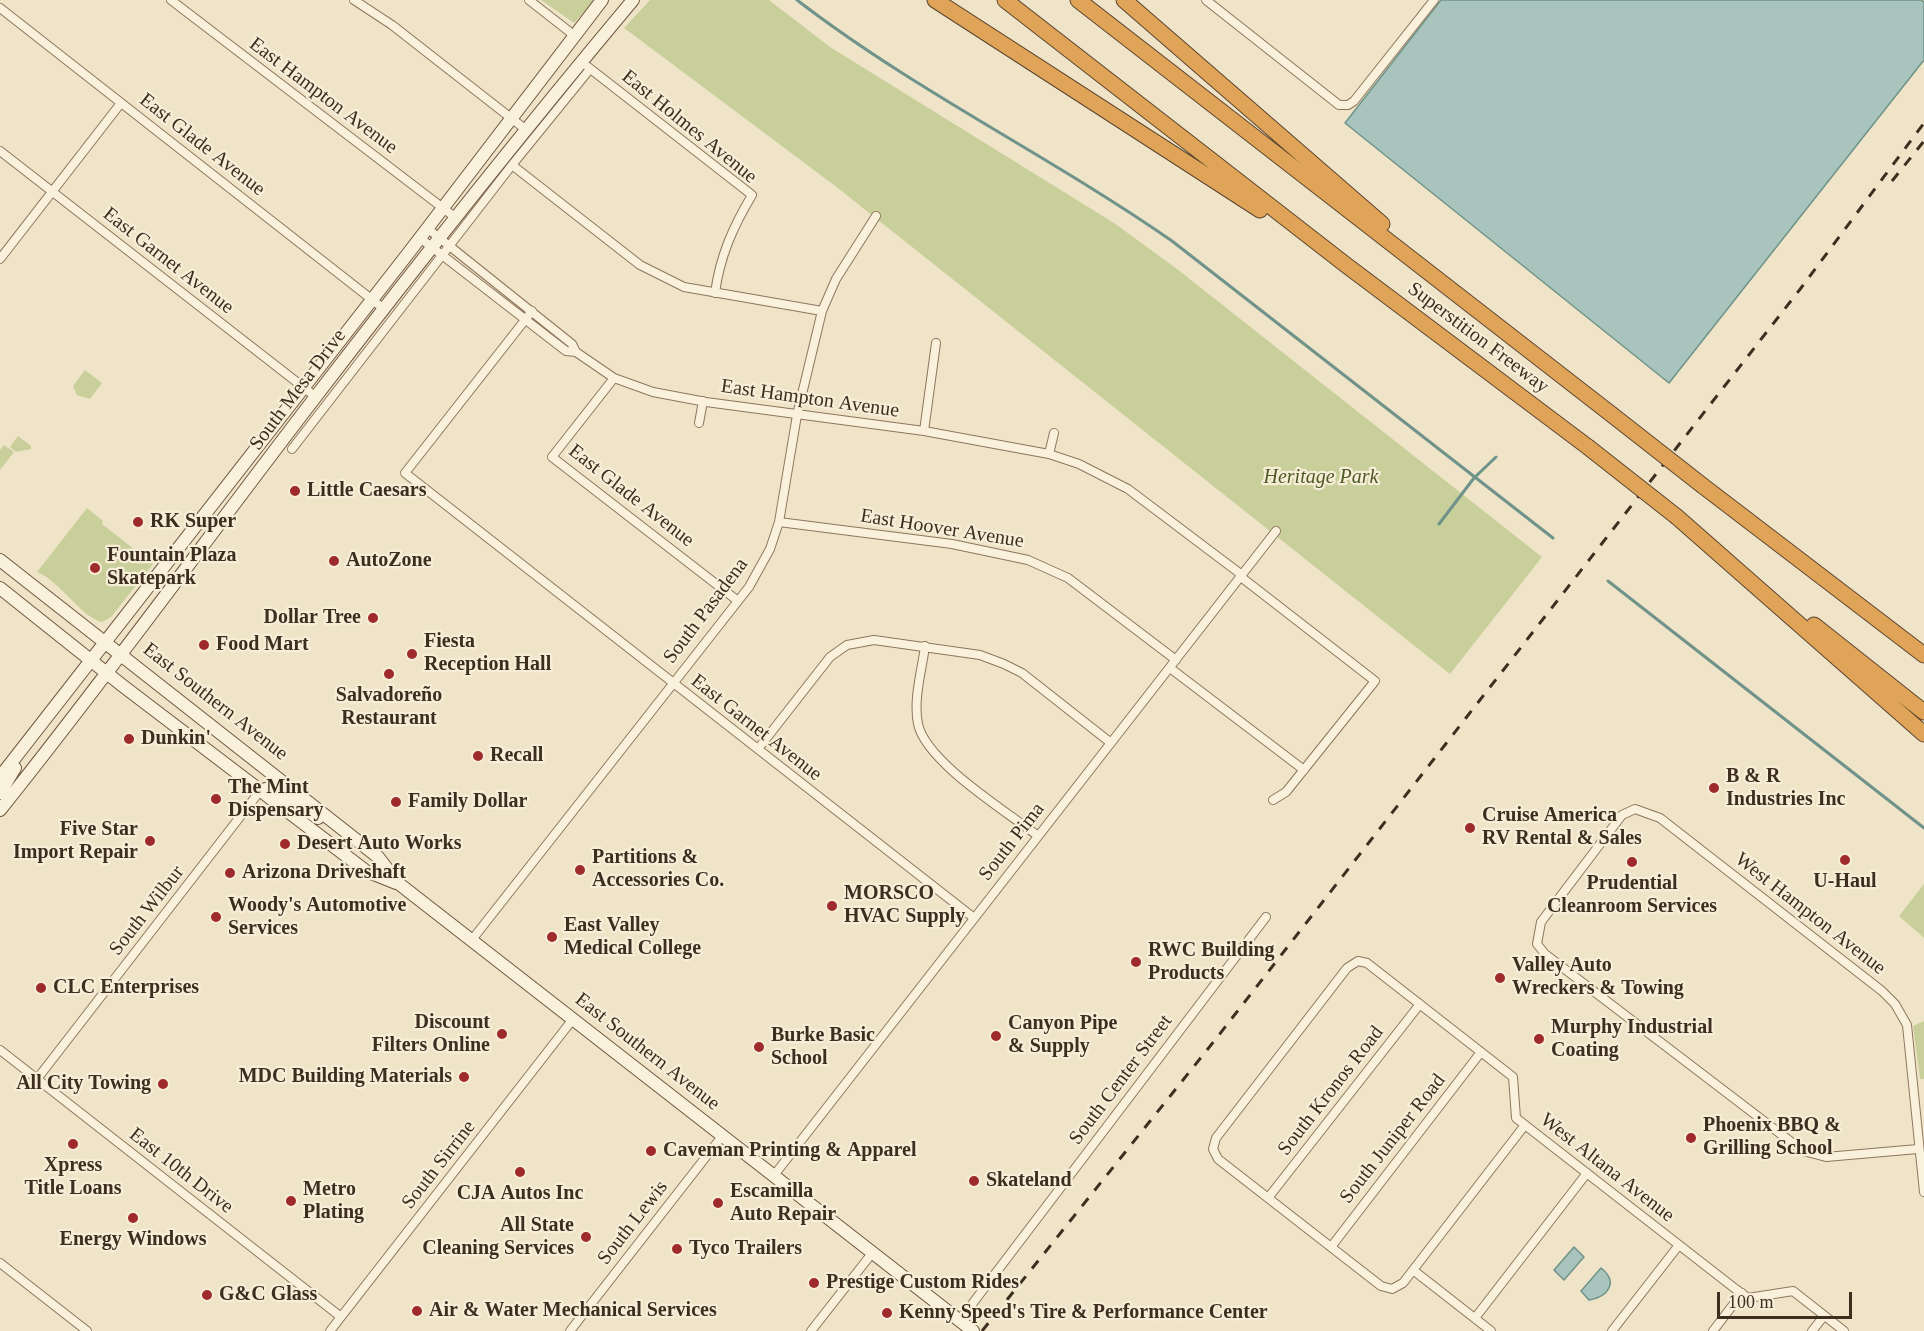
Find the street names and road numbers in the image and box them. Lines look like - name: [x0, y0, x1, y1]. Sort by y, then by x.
- street label: East Hampton Avenue: [244, 32, 402, 160]
- street label: East Holmes Avenue: [616, 65, 762, 189]
- street label: East Glade Avenue: [134, 88, 270, 202]
- street label: East Garnet Avenue: [98, 202, 238, 320]
- street label: Superstition Freeway: [1403, 277, 1553, 399]
- street label: South Mesa Drive: [245, 325, 351, 455]
- street label: East Hampton Avenue: [719, 375, 901, 423]
- street label: East Glade Avenue: [563, 439, 699, 553]
- street label: East Hoover Avenue: [859, 504, 1025, 554]
- street label: South Pasadena: [658, 553, 754, 669]
- street label: East Southern Avenue: [138, 638, 292, 766]
- street label: East Garnet Avenue: [686, 669, 826, 787]
- street label: South Pima: [974, 798, 1050, 886]
- street label: West Hampton Avenue: [1730, 848, 1890, 980]
- street label: South Wilbur: [104, 861, 190, 961]
- street label: East Southern Avenue: [570, 988, 724, 1116]
- street label: South Center Street: [1064, 1010, 1178, 1150]
- street label: South Kronos Road: [1273, 1021, 1389, 1161]
- street label: South Juniper Road: [1335, 1069, 1451, 1209]
- street label: West Altana Avenue: [1535, 1108, 1679, 1228]
- street label: South Sirrine: [397, 1116, 481, 1214]
- street label: East 10th Drive: [124, 1123, 238, 1219]
- street label: South Lewis: [593, 1176, 673, 1270]

